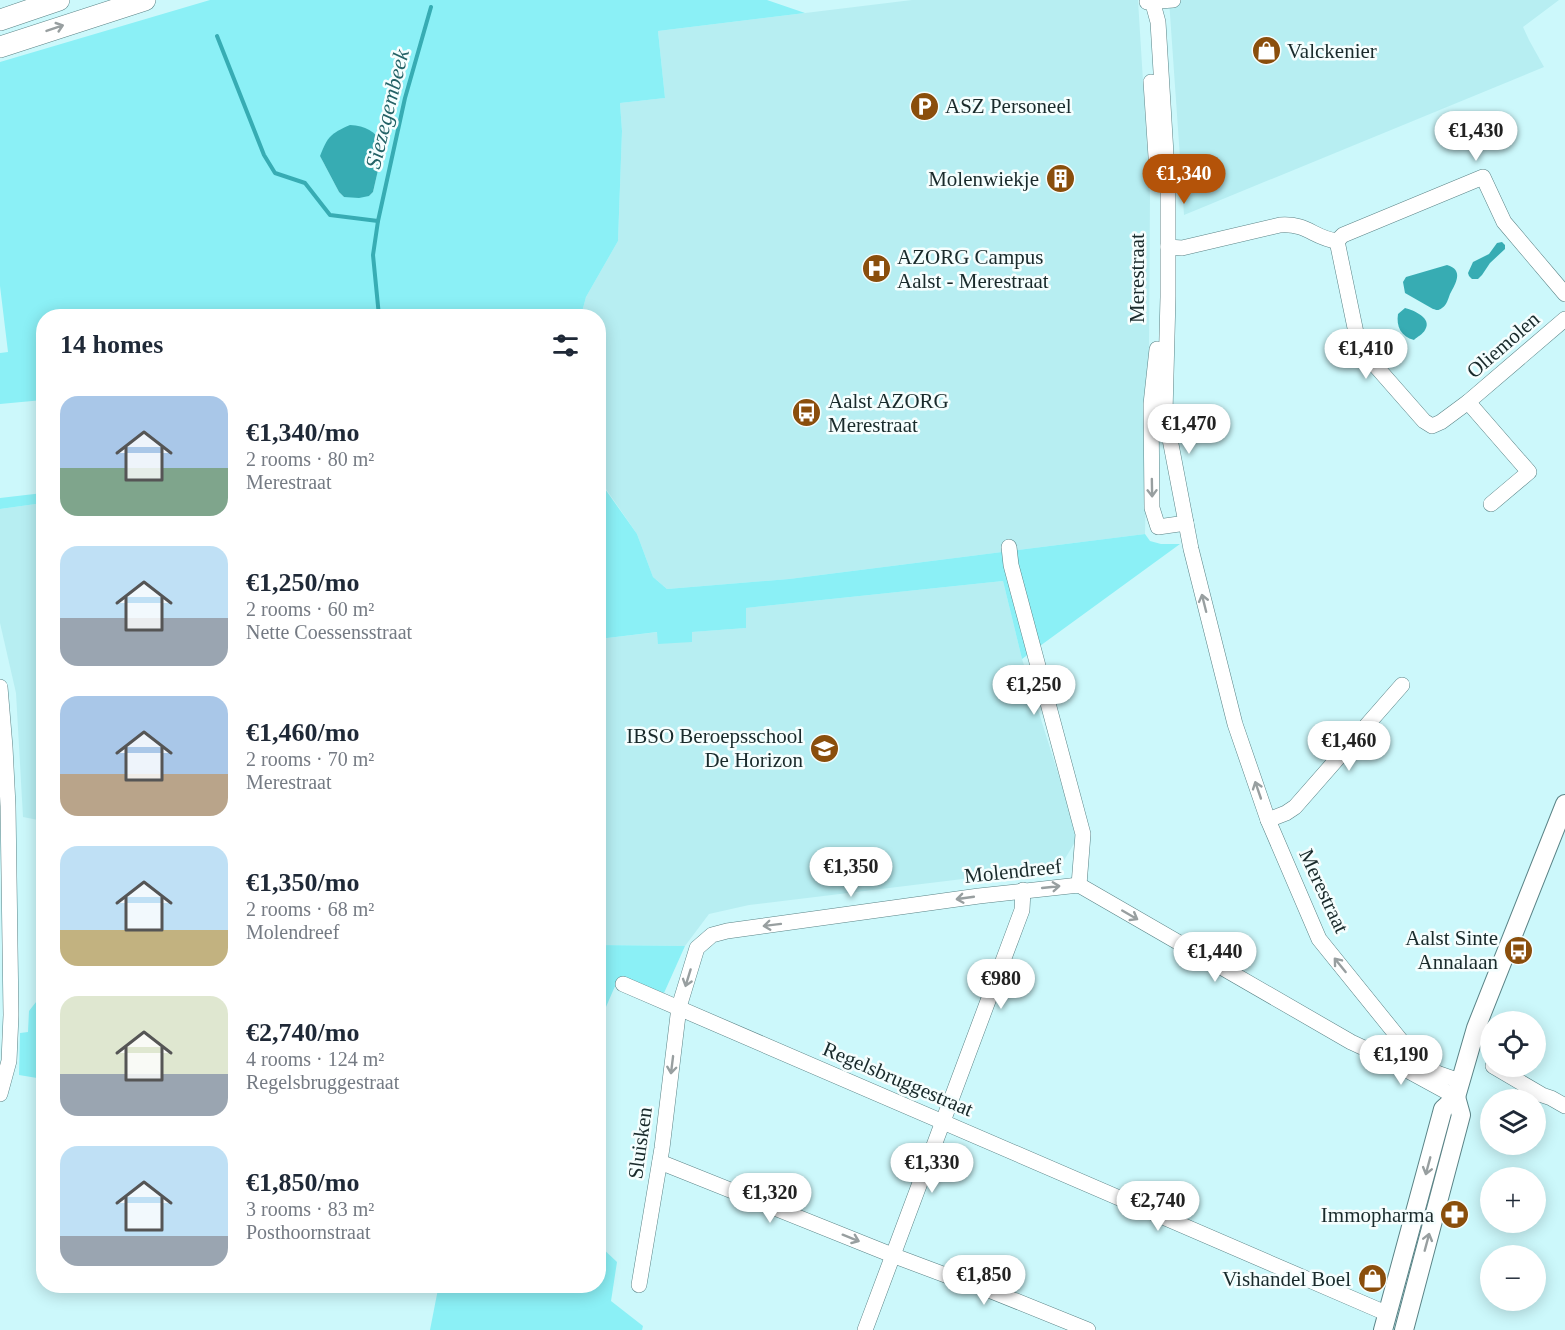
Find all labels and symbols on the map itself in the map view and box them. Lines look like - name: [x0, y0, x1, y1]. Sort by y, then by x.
- one-way arrow: [45, 22, 64, 33]
- shop icon: Valckenier: [1250, 35, 1282, 67]
- place label: Valckenier: [1287, 39, 1377, 63]
- water label: Siezegembeek: [360, 46, 414, 171]
- parking icon: ASZ Personeel: [908, 90, 940, 122]
- place label: ASZ Personeel: [945, 94, 1072, 118]
- pin: €1,430: [1427, 111, 1525, 162]
- pin: €1,340: [1135, 154, 1233, 205]
- building icon: Molenwiekje: [1044, 163, 1076, 195]
- place label: Molenwiekje: [928, 167, 1039, 191]
- street label: Merestraat: [1125, 233, 1149, 323]
- place label: AZORG Campus Aalst - Merestraat: [897, 245, 1049, 293]
- hospital icon: AZORG Campus Aalst - Merestraat: [860, 253, 892, 285]
- street label: Oliemolen: [1462, 307, 1545, 383]
- pin: €1,410: [1317, 329, 1415, 380]
- place label: Aalst AZORG Merestraat: [828, 389, 949, 437]
- bus stop icon: Aalst AZORG Merestraat: [791, 397, 823, 429]
- pin: €1,470: [1140, 404, 1238, 455]
- one-way arrow: [1146, 478, 1158, 498]
- one-way arrow: [1198, 593, 1210, 612]
- pin: €1,250: [985, 665, 1083, 716]
- pin: €1,460: [1300, 721, 1398, 772]
- place label: IBSO Beroepsschool De Horizon: [626, 724, 803, 772]
- school or university icon: IBSO Beroepsschool De Horizon: [808, 732, 840, 764]
- one-way arrow: [1252, 781, 1263, 800]
- street label: Merestraat: [1294, 845, 1354, 937]
- pin: €1,350: [802, 847, 900, 898]
- street label: Molendreef: [963, 854, 1063, 888]
- one-way arrow: [1040, 881, 1060, 892]
- one-way arrow: [955, 892, 975, 903]
- one-way arrow: [1121, 909, 1138, 921]
- one-way arrow: [762, 920, 782, 931]
- place label: Aalst Sinte Annalaan: [1405, 926, 1498, 974]
- pin: €1,440: [1166, 932, 1264, 983]
- bus stop icon: Aalst Sinte Annalaan: [1503, 934, 1535, 966]
- one-way arrow: [1334, 958, 1347, 974]
- pin: €980: [965, 959, 1037, 1010]
- one-way arrow: [682, 968, 693, 987]
- pin: €1,190: [1352, 1035, 1450, 1086]
- street label: Regelsbruggestraat: [819, 1037, 977, 1122]
- one-way arrow: [666, 1055, 677, 1075]
- street label: Sluisken: [623, 1105, 657, 1180]
- pin: €1,330: [883, 1143, 981, 1194]
- one-way arrow: [1422, 1156, 1433, 1175]
- pin: €1,320: [721, 1173, 819, 1224]
- pin: €2,740: [1109, 1181, 1207, 1232]
- pharmacy icon: Immopharma: [1439, 1199, 1471, 1231]
- place label: Immopharma: [1321, 1203, 1435, 1227]
- one-way arrow: [841, 1233, 859, 1244]
- one-way arrow: [1422, 1233, 1433, 1252]
- pin: €1,850: [935, 1255, 1033, 1306]
- shop icon: Vishandel Boel: [1356, 1263, 1388, 1295]
- place label: Vishandel Boel: [1222, 1267, 1351, 1291]

